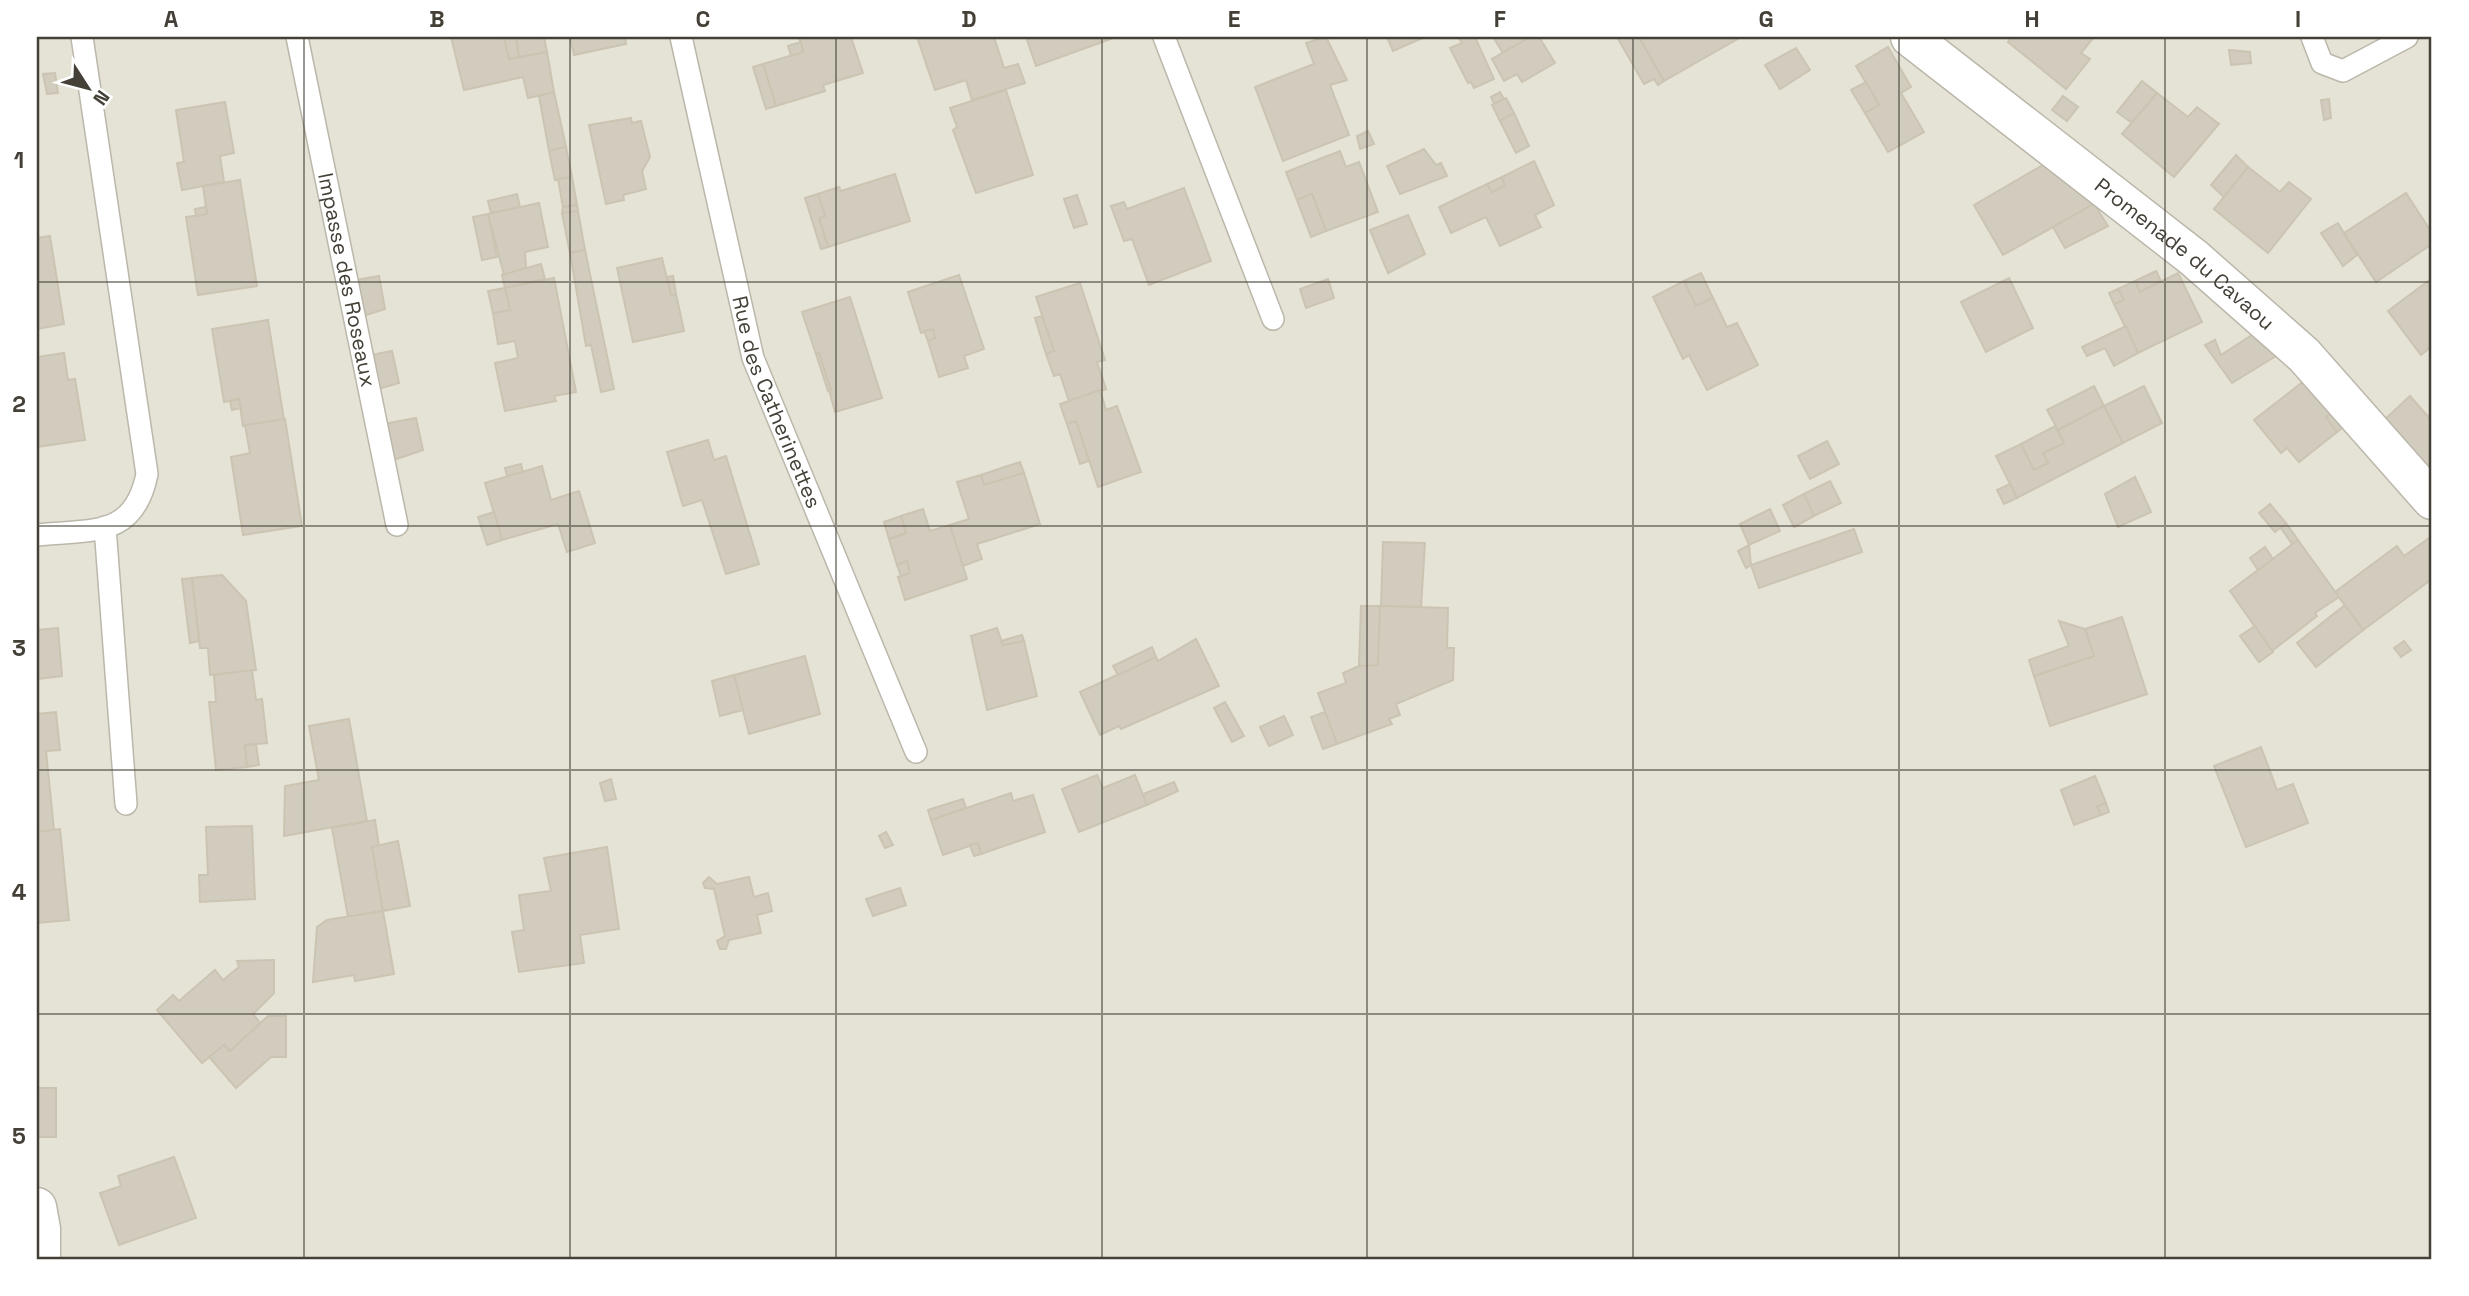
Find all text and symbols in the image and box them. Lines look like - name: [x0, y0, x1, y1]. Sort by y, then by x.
- text: A: [164, 4, 179, 34]
- text: B: [429, 4, 445, 34]
- text: C: [696, 4, 710, 34]
- text: D: [961, 4, 977, 34]
- text: E: [1228, 4, 1240, 34]
- text: F: [1494, 4, 1506, 34]
- text: G: [1758, 4, 1774, 34]
- text: H: [2024, 4, 2040, 34]
- text: I: [2295, 4, 2301, 34]
- north arrow: [52, 52, 122, 122]
- text: N: [87, 85, 115, 110]
- text: 1: [14, 145, 24, 175]
- street label: Impasse des Roseaux: [312, 170, 382, 389]
- street label: Promenade du Cavaou: [2089, 172, 2280, 336]
- street label: Rue des Catherinettes: [726, 293, 828, 512]
- text: 2: [12, 389, 26, 419]
- text: 3: [12, 633, 26, 663]
- text: 4: [12, 877, 27, 907]
- text: 5: [12, 1121, 26, 1151]

